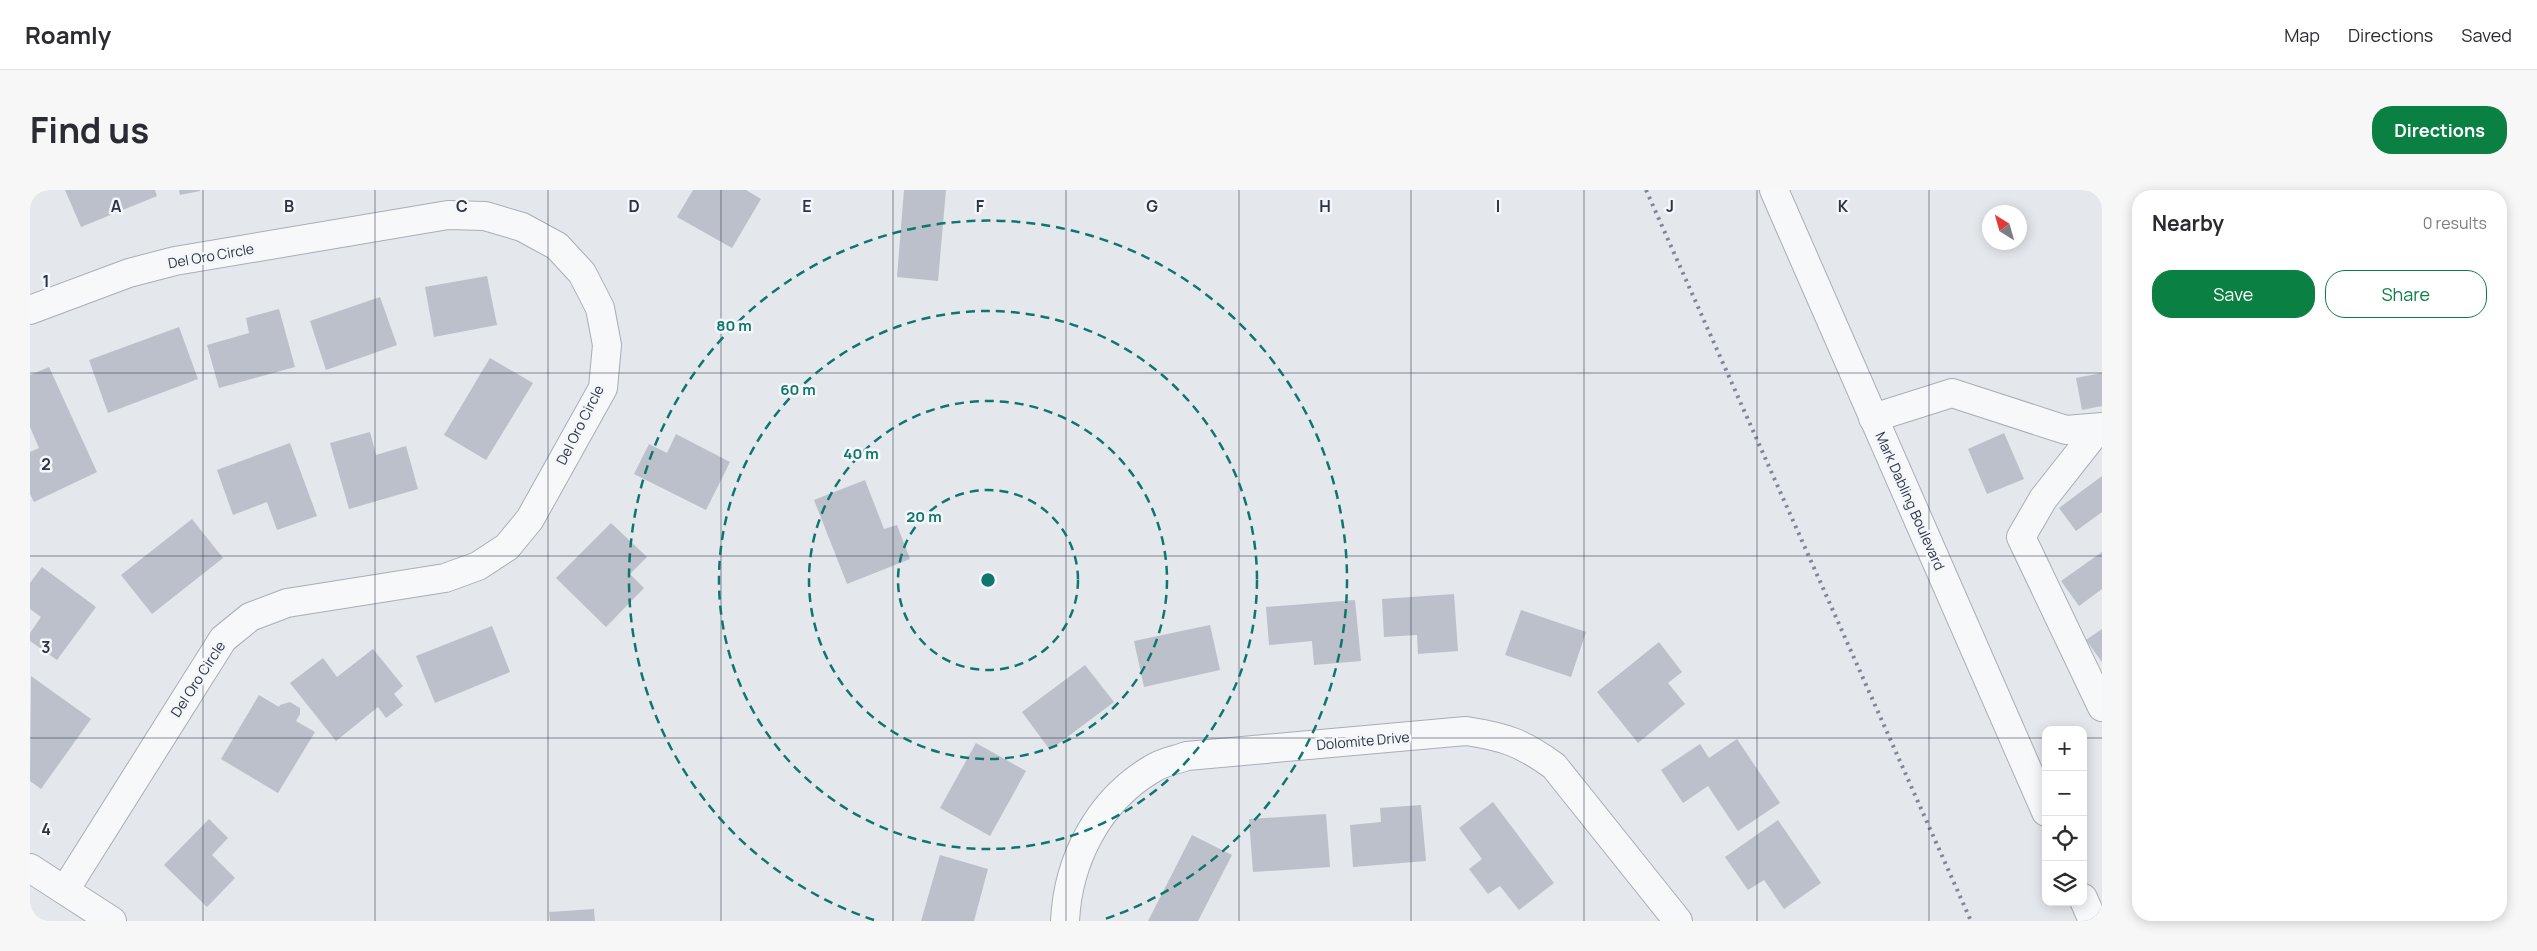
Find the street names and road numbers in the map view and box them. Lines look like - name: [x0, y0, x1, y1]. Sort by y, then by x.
- street label: Del Oro Circle: [166, 239, 255, 272]
- street label: Del Oro Circle: [551, 382, 608, 468]
- street label: Mark Dabling Boulevard: [1871, 429, 1950, 573]
- street label: Del Oro Circle: [166, 637, 229, 720]
- street label: Dolomite Drive: [1316, 727, 1410, 754]

